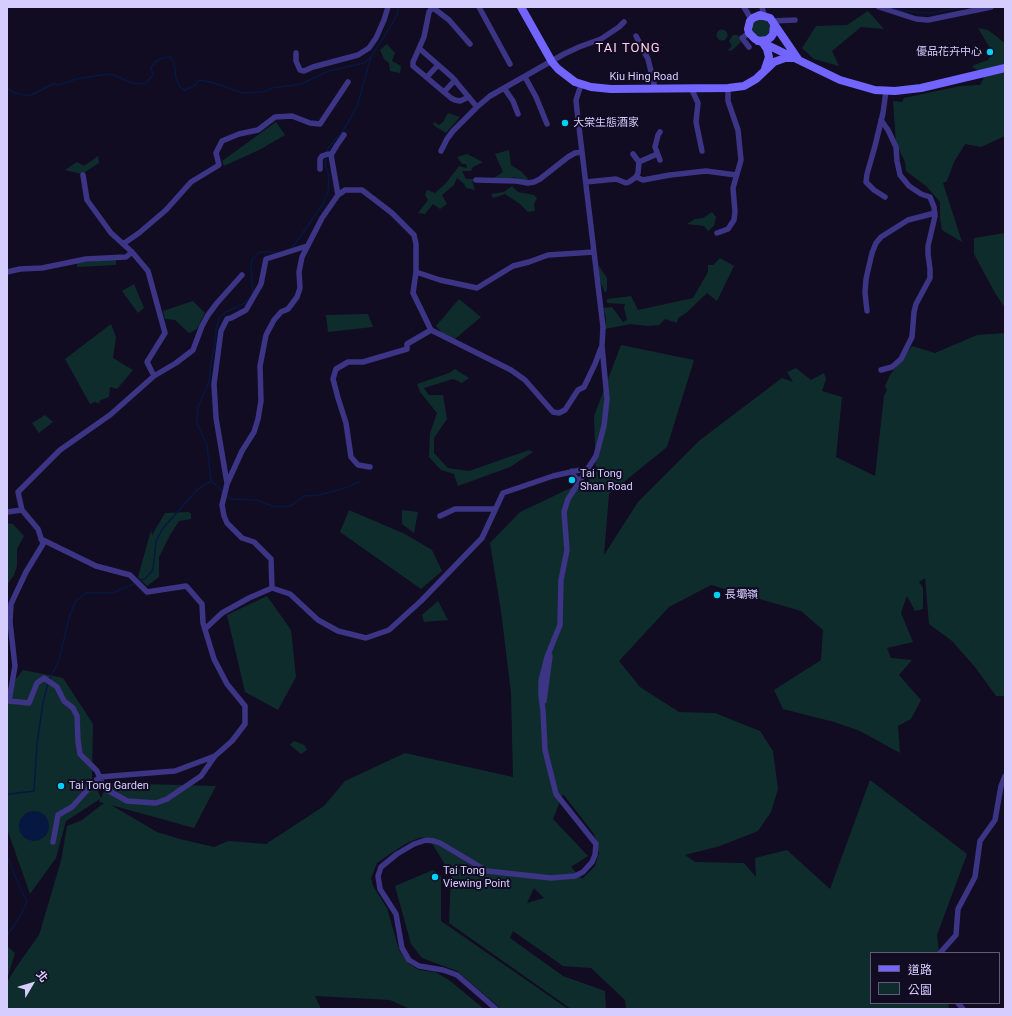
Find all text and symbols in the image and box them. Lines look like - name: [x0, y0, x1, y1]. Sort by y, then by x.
- district label: TAI TONG: [595, 41, 661, 57]
- place label: 優品花卉中心: [916, 45, 982, 59]
- marker: 優品花卉中心: [985, 47, 995, 57]
- street label: Kiu Hing Road: [609, 70, 679, 84]
- place label: 大棠生態酒家: [573, 116, 639, 130]
- marker: 大棠生態酒家: [560, 118, 570, 128]
- place label: Tai Tong Shan Road: [580, 467, 633, 493]
- marker: Tai Tong Shan Road: [567, 475, 577, 485]
- place label: 長壩嶺: [725, 588, 758, 602]
- marker: 長壩嶺: [712, 590, 722, 600]
- place label: Tai Tong Garden: [69, 779, 149, 793]
- marker: Tai Tong Garden: [56, 781, 66, 791]
- place label: Tai Tong Viewing Point: [443, 864, 510, 890]
- marker: Tai Tong Viewing Point: [430, 872, 440, 882]
- legend: [870, 952, 1000, 1004]
- text: 道路: [908, 963, 932, 977]
- north arrow: [12, 964, 52, 1004]
- text: 北: [33, 968, 50, 985]
- text: 公園: [908, 983, 932, 997]

